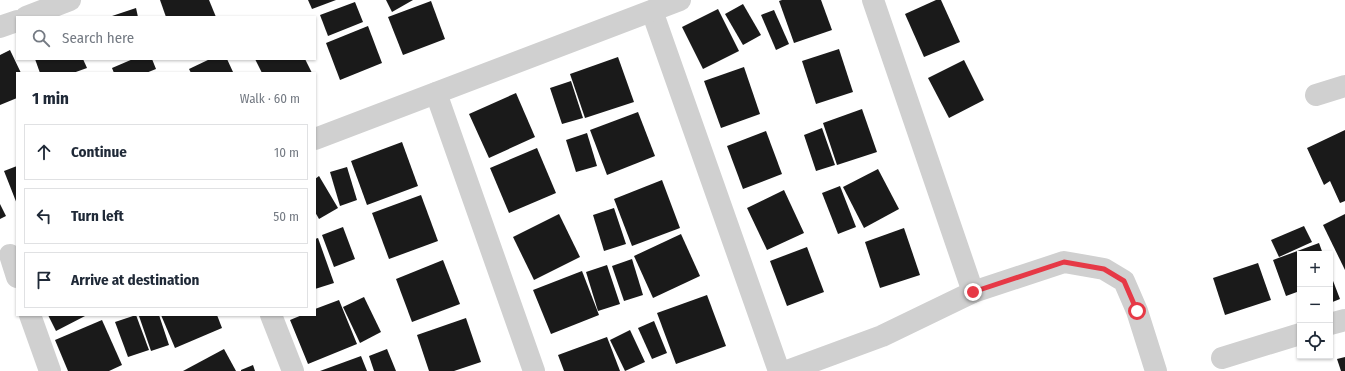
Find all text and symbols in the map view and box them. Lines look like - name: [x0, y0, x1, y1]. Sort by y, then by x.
- search box: [16, 16, 316, 60]
- icon: search: [30, 27, 52, 49]
- text: Search here: [62, 29, 134, 47]
- text: 1 min: [32, 88, 69, 109]
- text: Walk · 60 m: [240, 91, 300, 106]
- icon: ahead: [33, 141, 55, 163]
- text: Continue: [71, 143, 127, 161]
- text: 10 m: [274, 145, 299, 160]
- icon: left: [33, 205, 55, 227]
- text: Turn left: [71, 207, 124, 225]
- text: 50 m: [273, 209, 299, 224]
- map controls: [1297, 251, 1333, 359]
- button: +: [1297, 251, 1333, 287]
- icon: arrive: [33, 269, 55, 291]
- text: Arrive at destination: [71, 271, 199, 289]
- route end: [964, 283, 982, 301]
- button: −: [1297, 287, 1333, 323]
- route start: [1128, 302, 1146, 320]
- button: locate: [1297, 323, 1333, 359]

